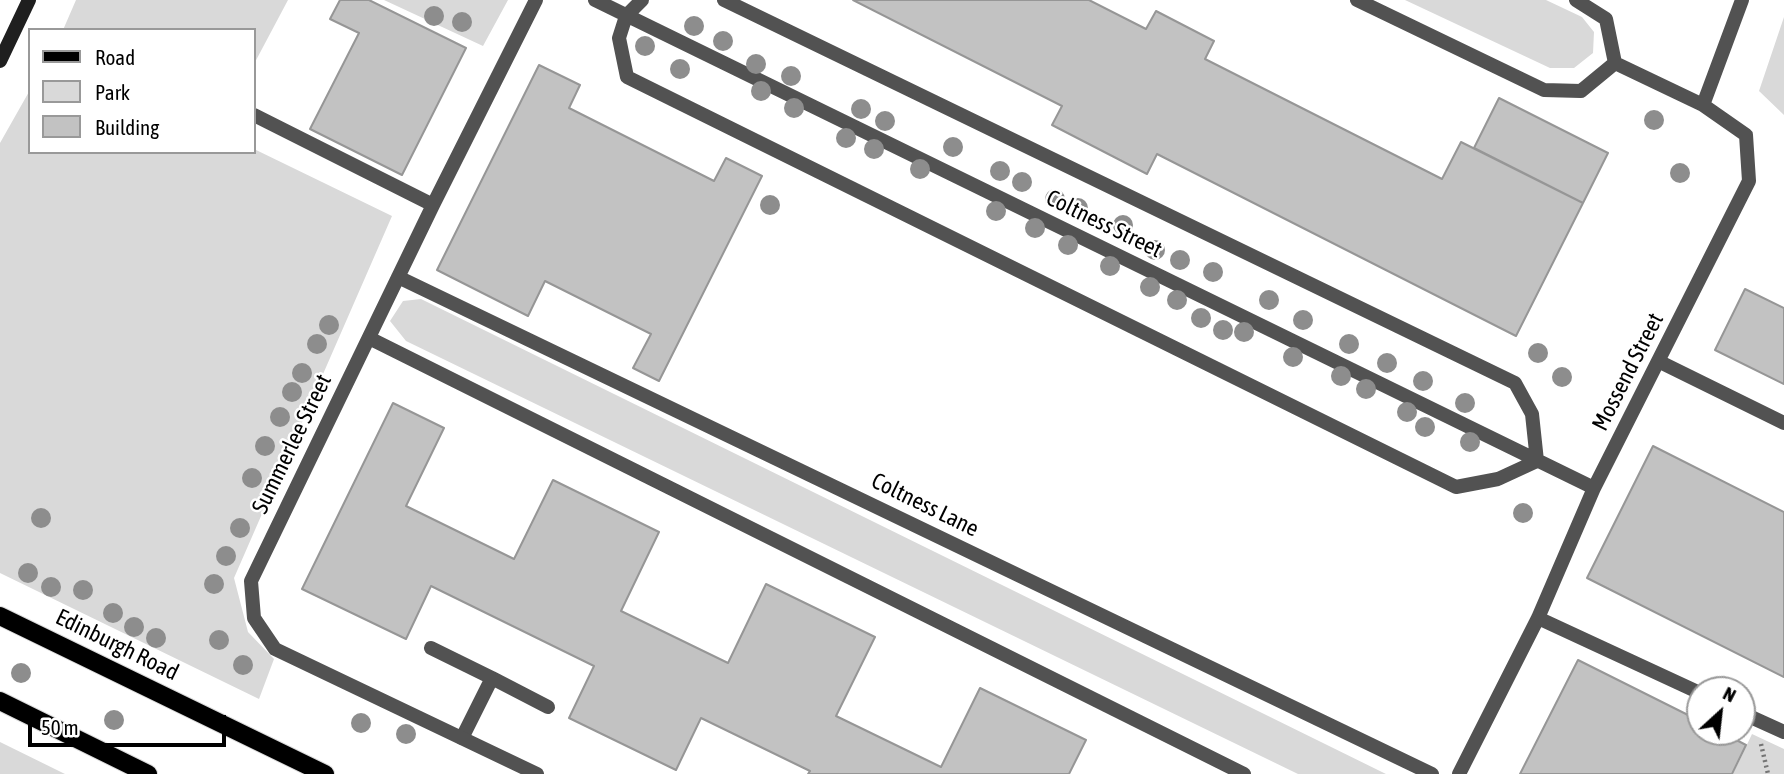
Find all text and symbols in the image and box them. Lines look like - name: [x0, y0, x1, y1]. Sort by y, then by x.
- legend: [28, 28, 256, 154]
- text: Road: [95, 45, 135, 69]
- text: Park: [95, 80, 130, 104]
- text: Building: [95, 115, 159, 139]
- street label: Coltness Street: [1042, 184, 1166, 264]
- street label: Mossend Street: [1587, 308, 1669, 436]
- street label: Summerlee Street: [246, 370, 338, 518]
- street label: Coltness Lane: [867, 467, 983, 543]
- street label: Edinburgh Road: [51, 603, 183, 687]
- north arrow: [1686, 676, 1756, 746]
- text: N: [1720, 682, 1740, 706]
- scale bar: [32, 700, 229, 744]
- text: 50 m: [41, 715, 79, 739]

